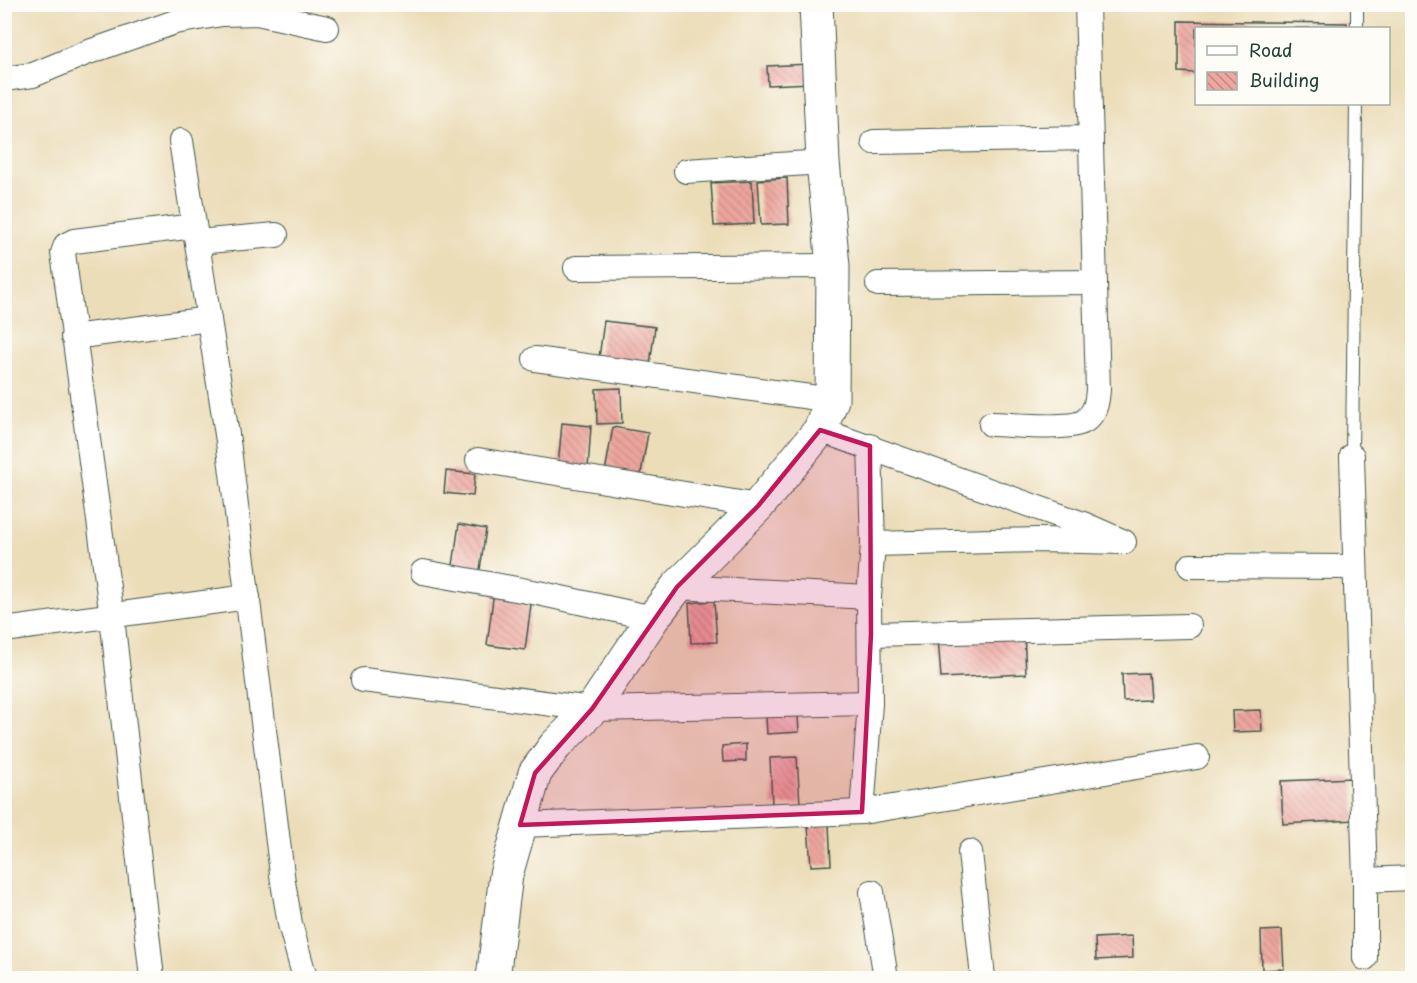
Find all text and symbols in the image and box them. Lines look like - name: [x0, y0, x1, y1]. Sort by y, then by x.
- legend: [1195, 27, 1390, 105]
- text: Road: [1249, 36, 1293, 63]
- text: Building: [1249, 66, 1319, 93]

